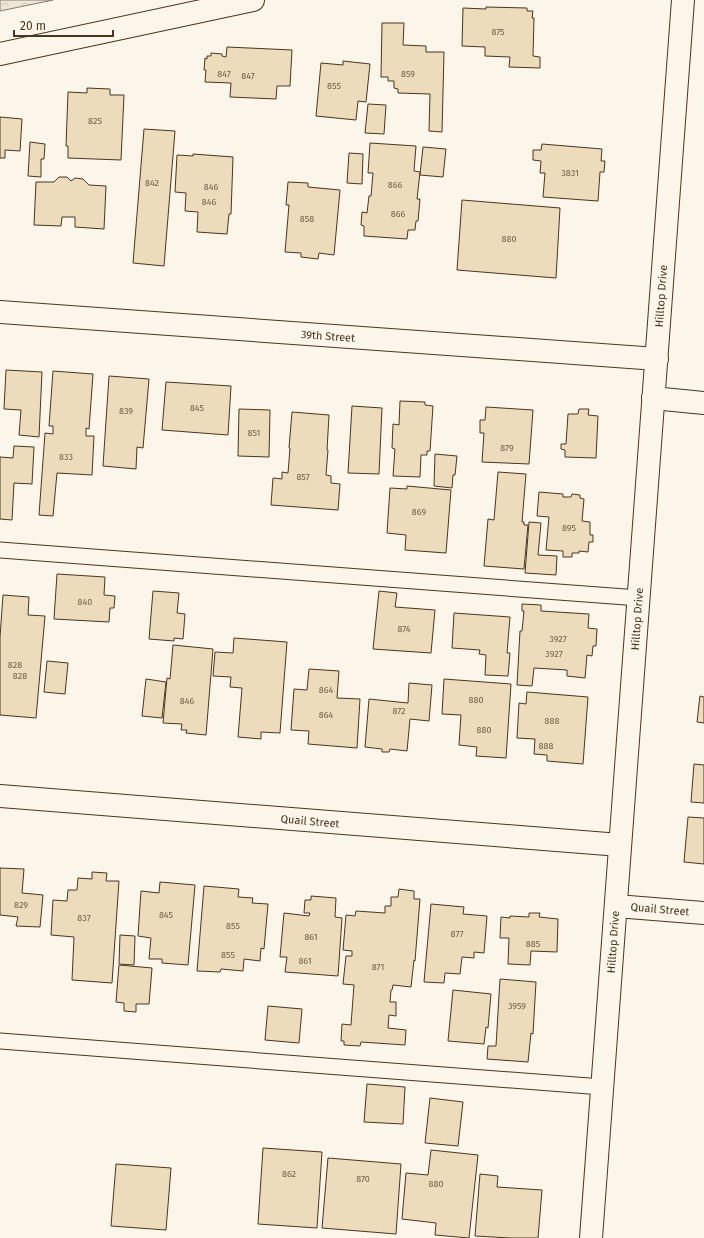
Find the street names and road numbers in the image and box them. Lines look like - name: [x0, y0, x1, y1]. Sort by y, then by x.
- street label: Hilltop Drive: [653, 264, 670, 328]
- street label: 39th Street: [300, 328, 356, 345]
- street label: Hilltop Drive: [629, 587, 646, 651]
- street label: Quail Street: [280, 812, 340, 831]
- street label: Quail Street: [630, 900, 690, 919]
- street label: Hilltop Drive: [605, 910, 622, 974]

